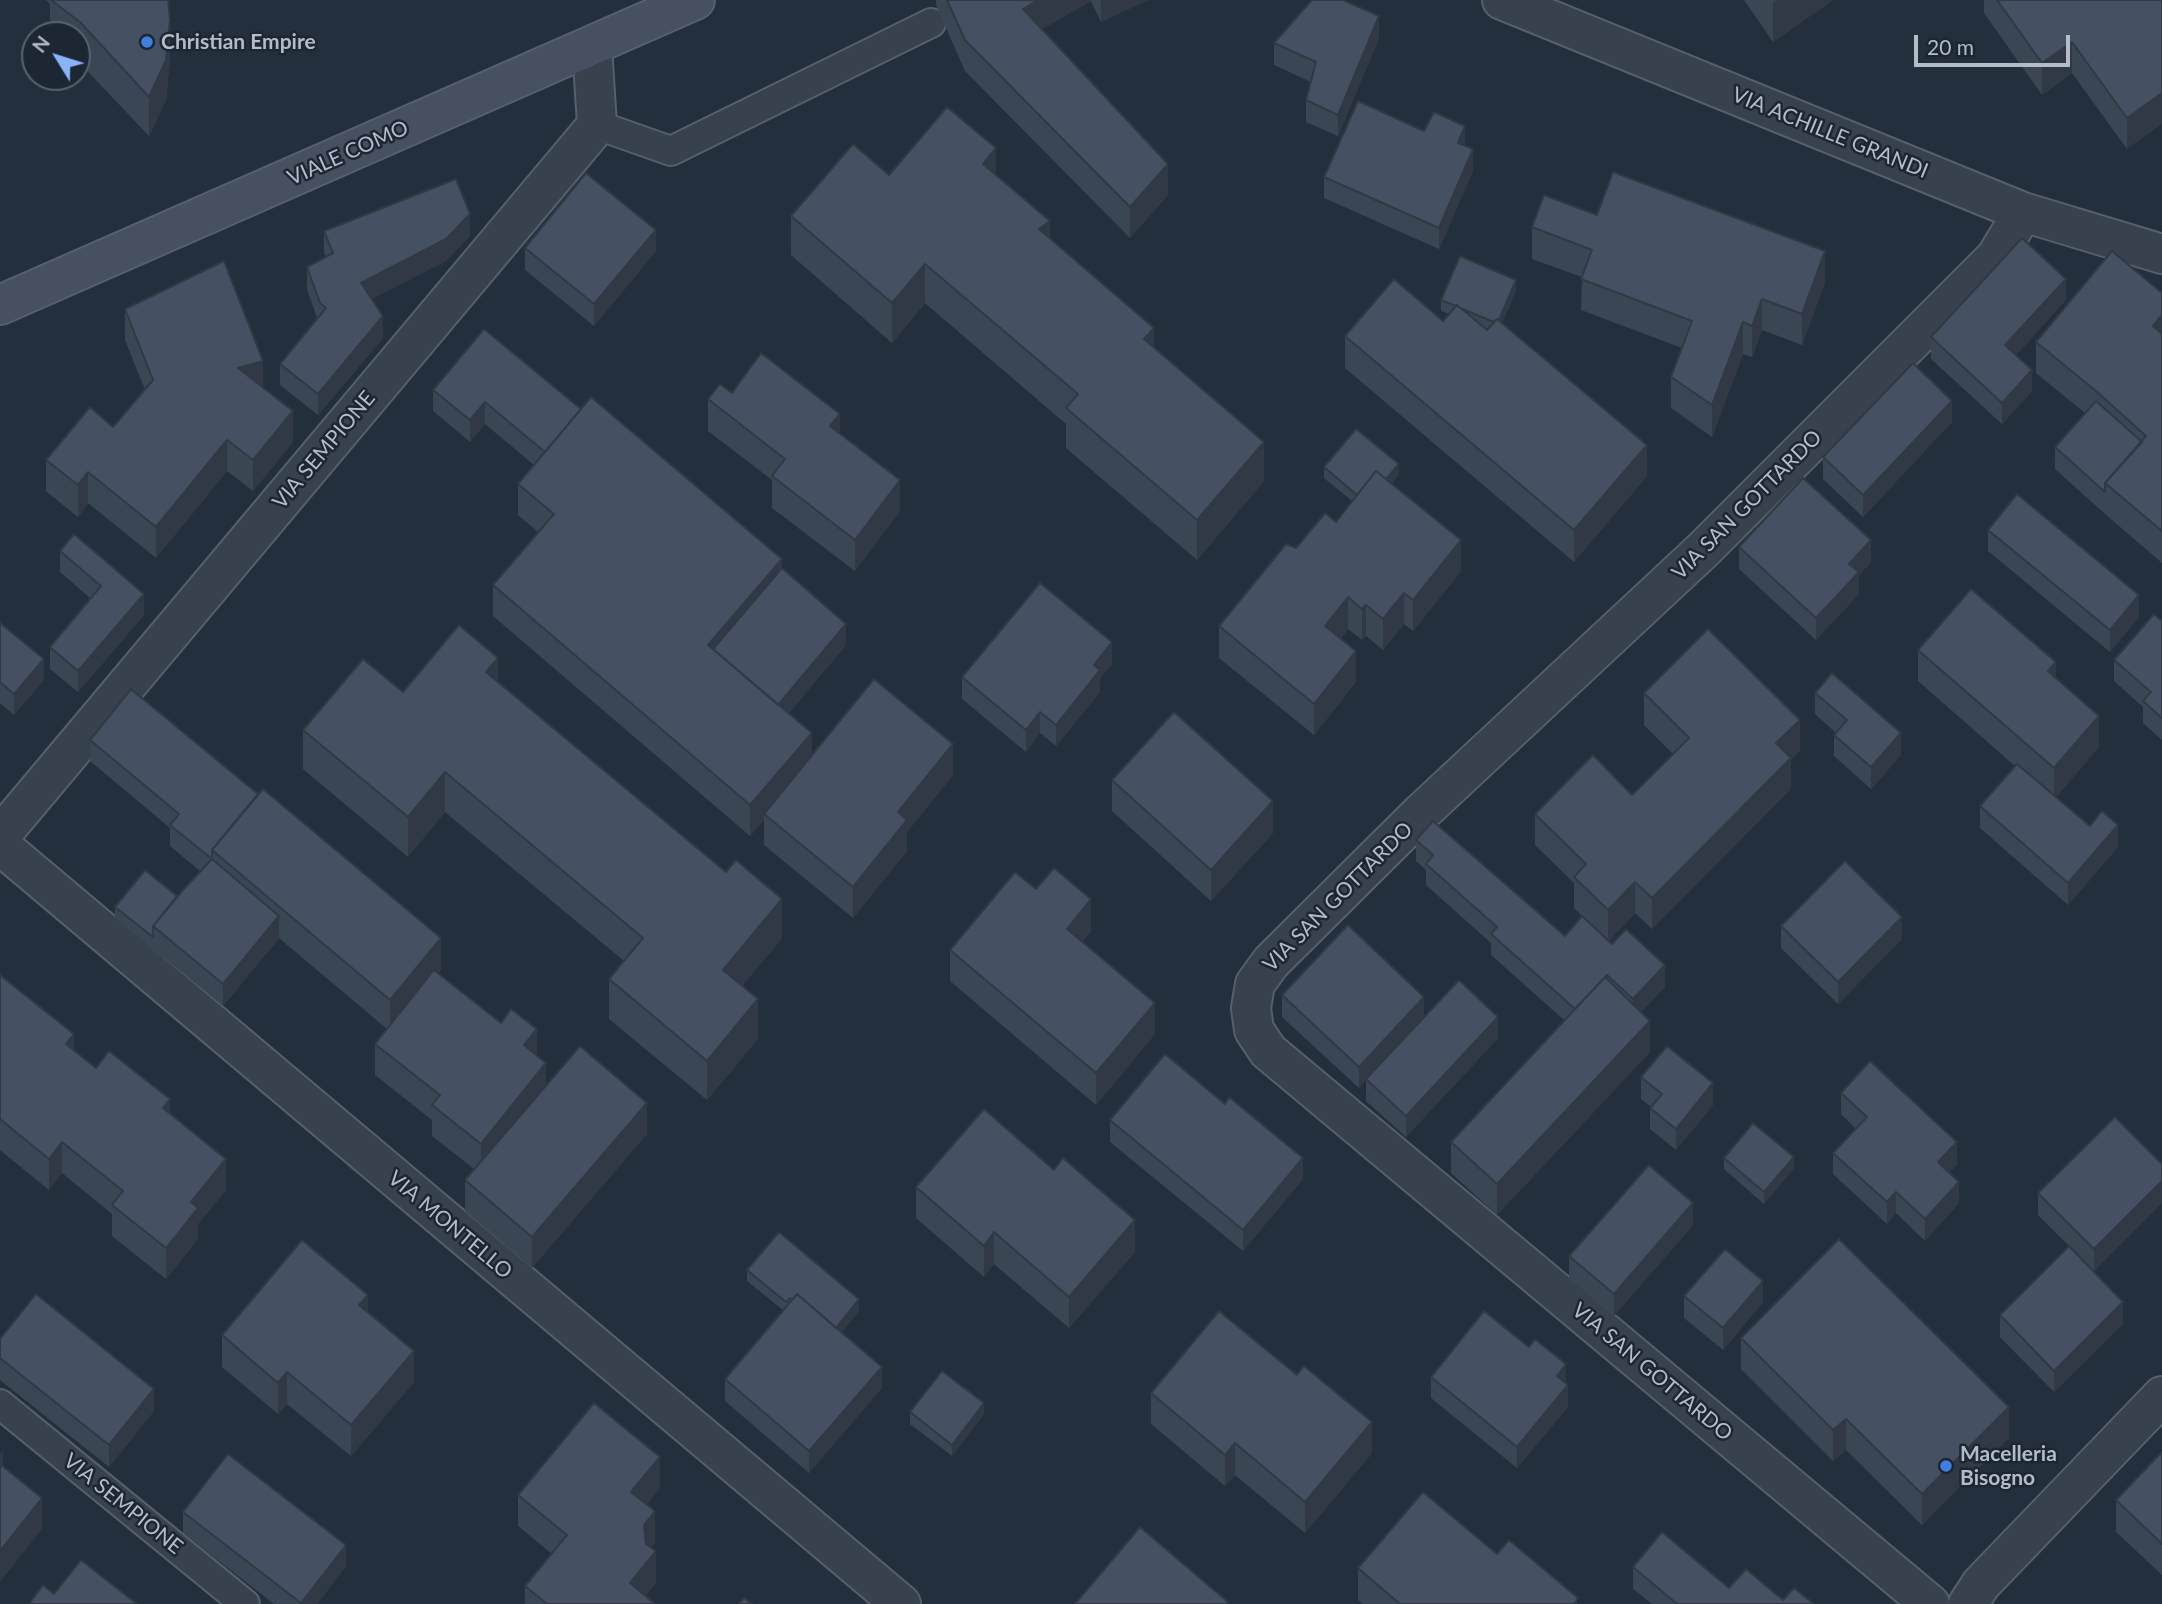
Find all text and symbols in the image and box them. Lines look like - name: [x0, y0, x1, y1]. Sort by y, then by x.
- north arrow: [21, 21, 91, 91]
- scale bar: [1917, 21, 2073, 65]
- place label: Christian Empire: [161, 29, 316, 55]
- text: N: [27, 31, 54, 57]
- marker: Christian Empire: [139, 34, 155, 50]
- text: 20 m: [1927, 34, 1974, 59]
- street label: VIA ACHILLE GRANDI: [1728, 82, 1932, 184]
- street label: VIALE COMO: [284, 115, 412, 191]
- street label: VIA SEMPIONE: [267, 386, 381, 514]
- street label: VIA SAN GOTTARDO: [1667, 425, 1827, 585]
- street label: VIA SAN GOTTARDO: [1258, 817, 1418, 977]
- street label: VIA MONTELLO: [383, 1166, 517, 1284]
- street label: VIA SAN GOTTARDO: [1567, 1298, 1737, 1446]
- place label: Macelleria Bisogno: [1960, 1441, 2057, 1491]
- street label: VIA SEMPIONE: [58, 1448, 188, 1560]
- marker: Macelleria Bisogno: [1938, 1458, 1954, 1474]

